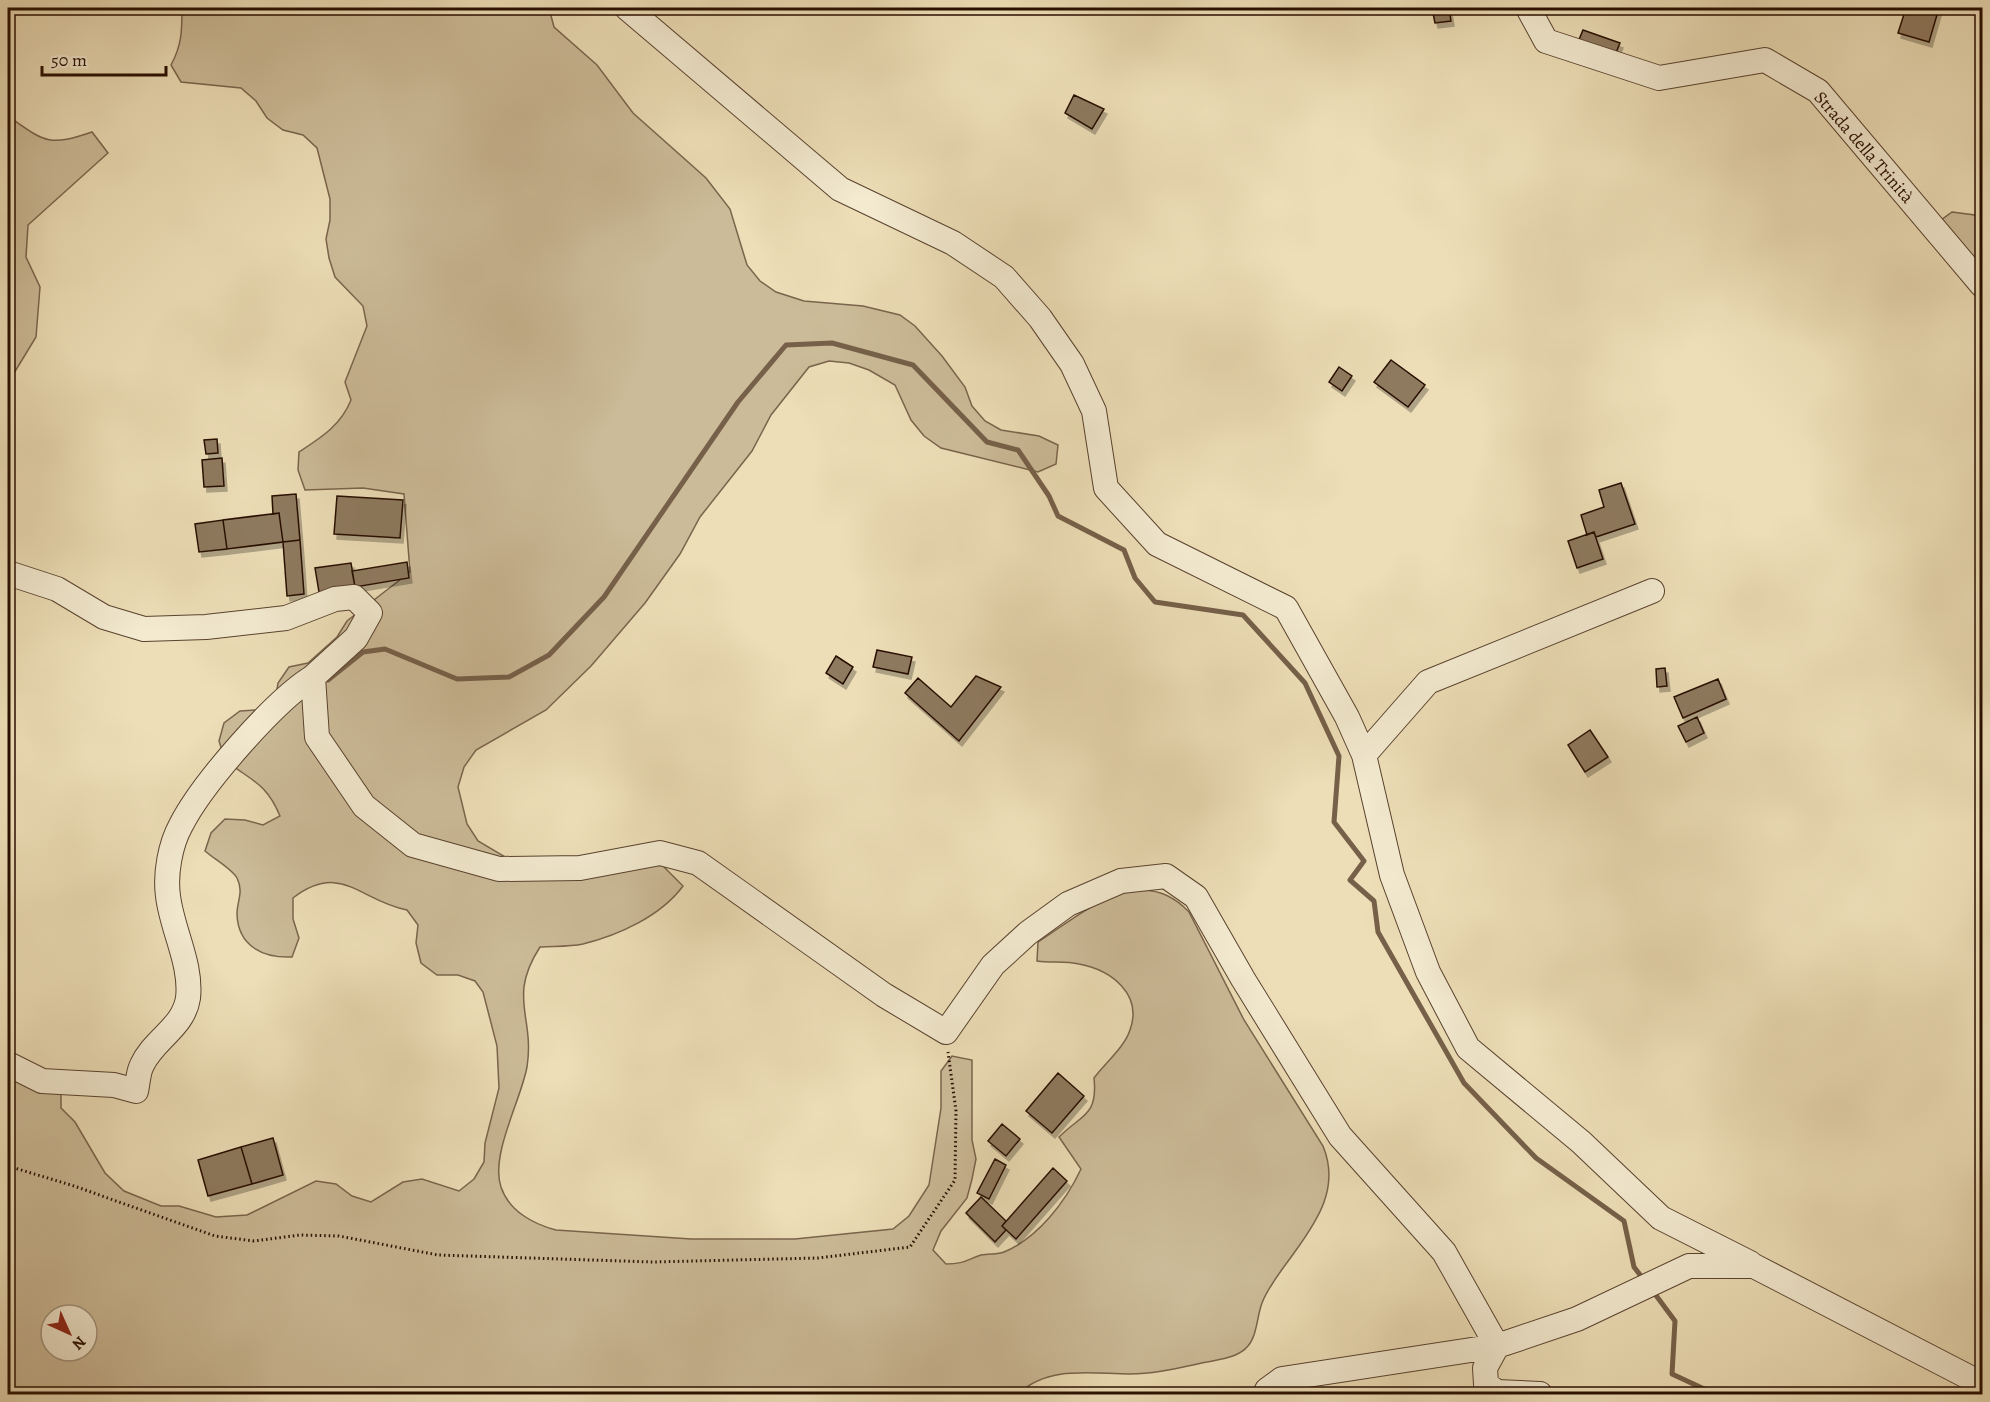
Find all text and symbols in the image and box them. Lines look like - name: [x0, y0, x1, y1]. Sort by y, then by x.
- scale bar: [42, 39, 166, 77]
- text: 50 m: [51, 48, 87, 72]
- street label: Strada della Trinità: [1809, 86, 1920, 209]
- north arrow: [39, 1303, 99, 1363]
- text: N: [67, 1331, 91, 1355]

